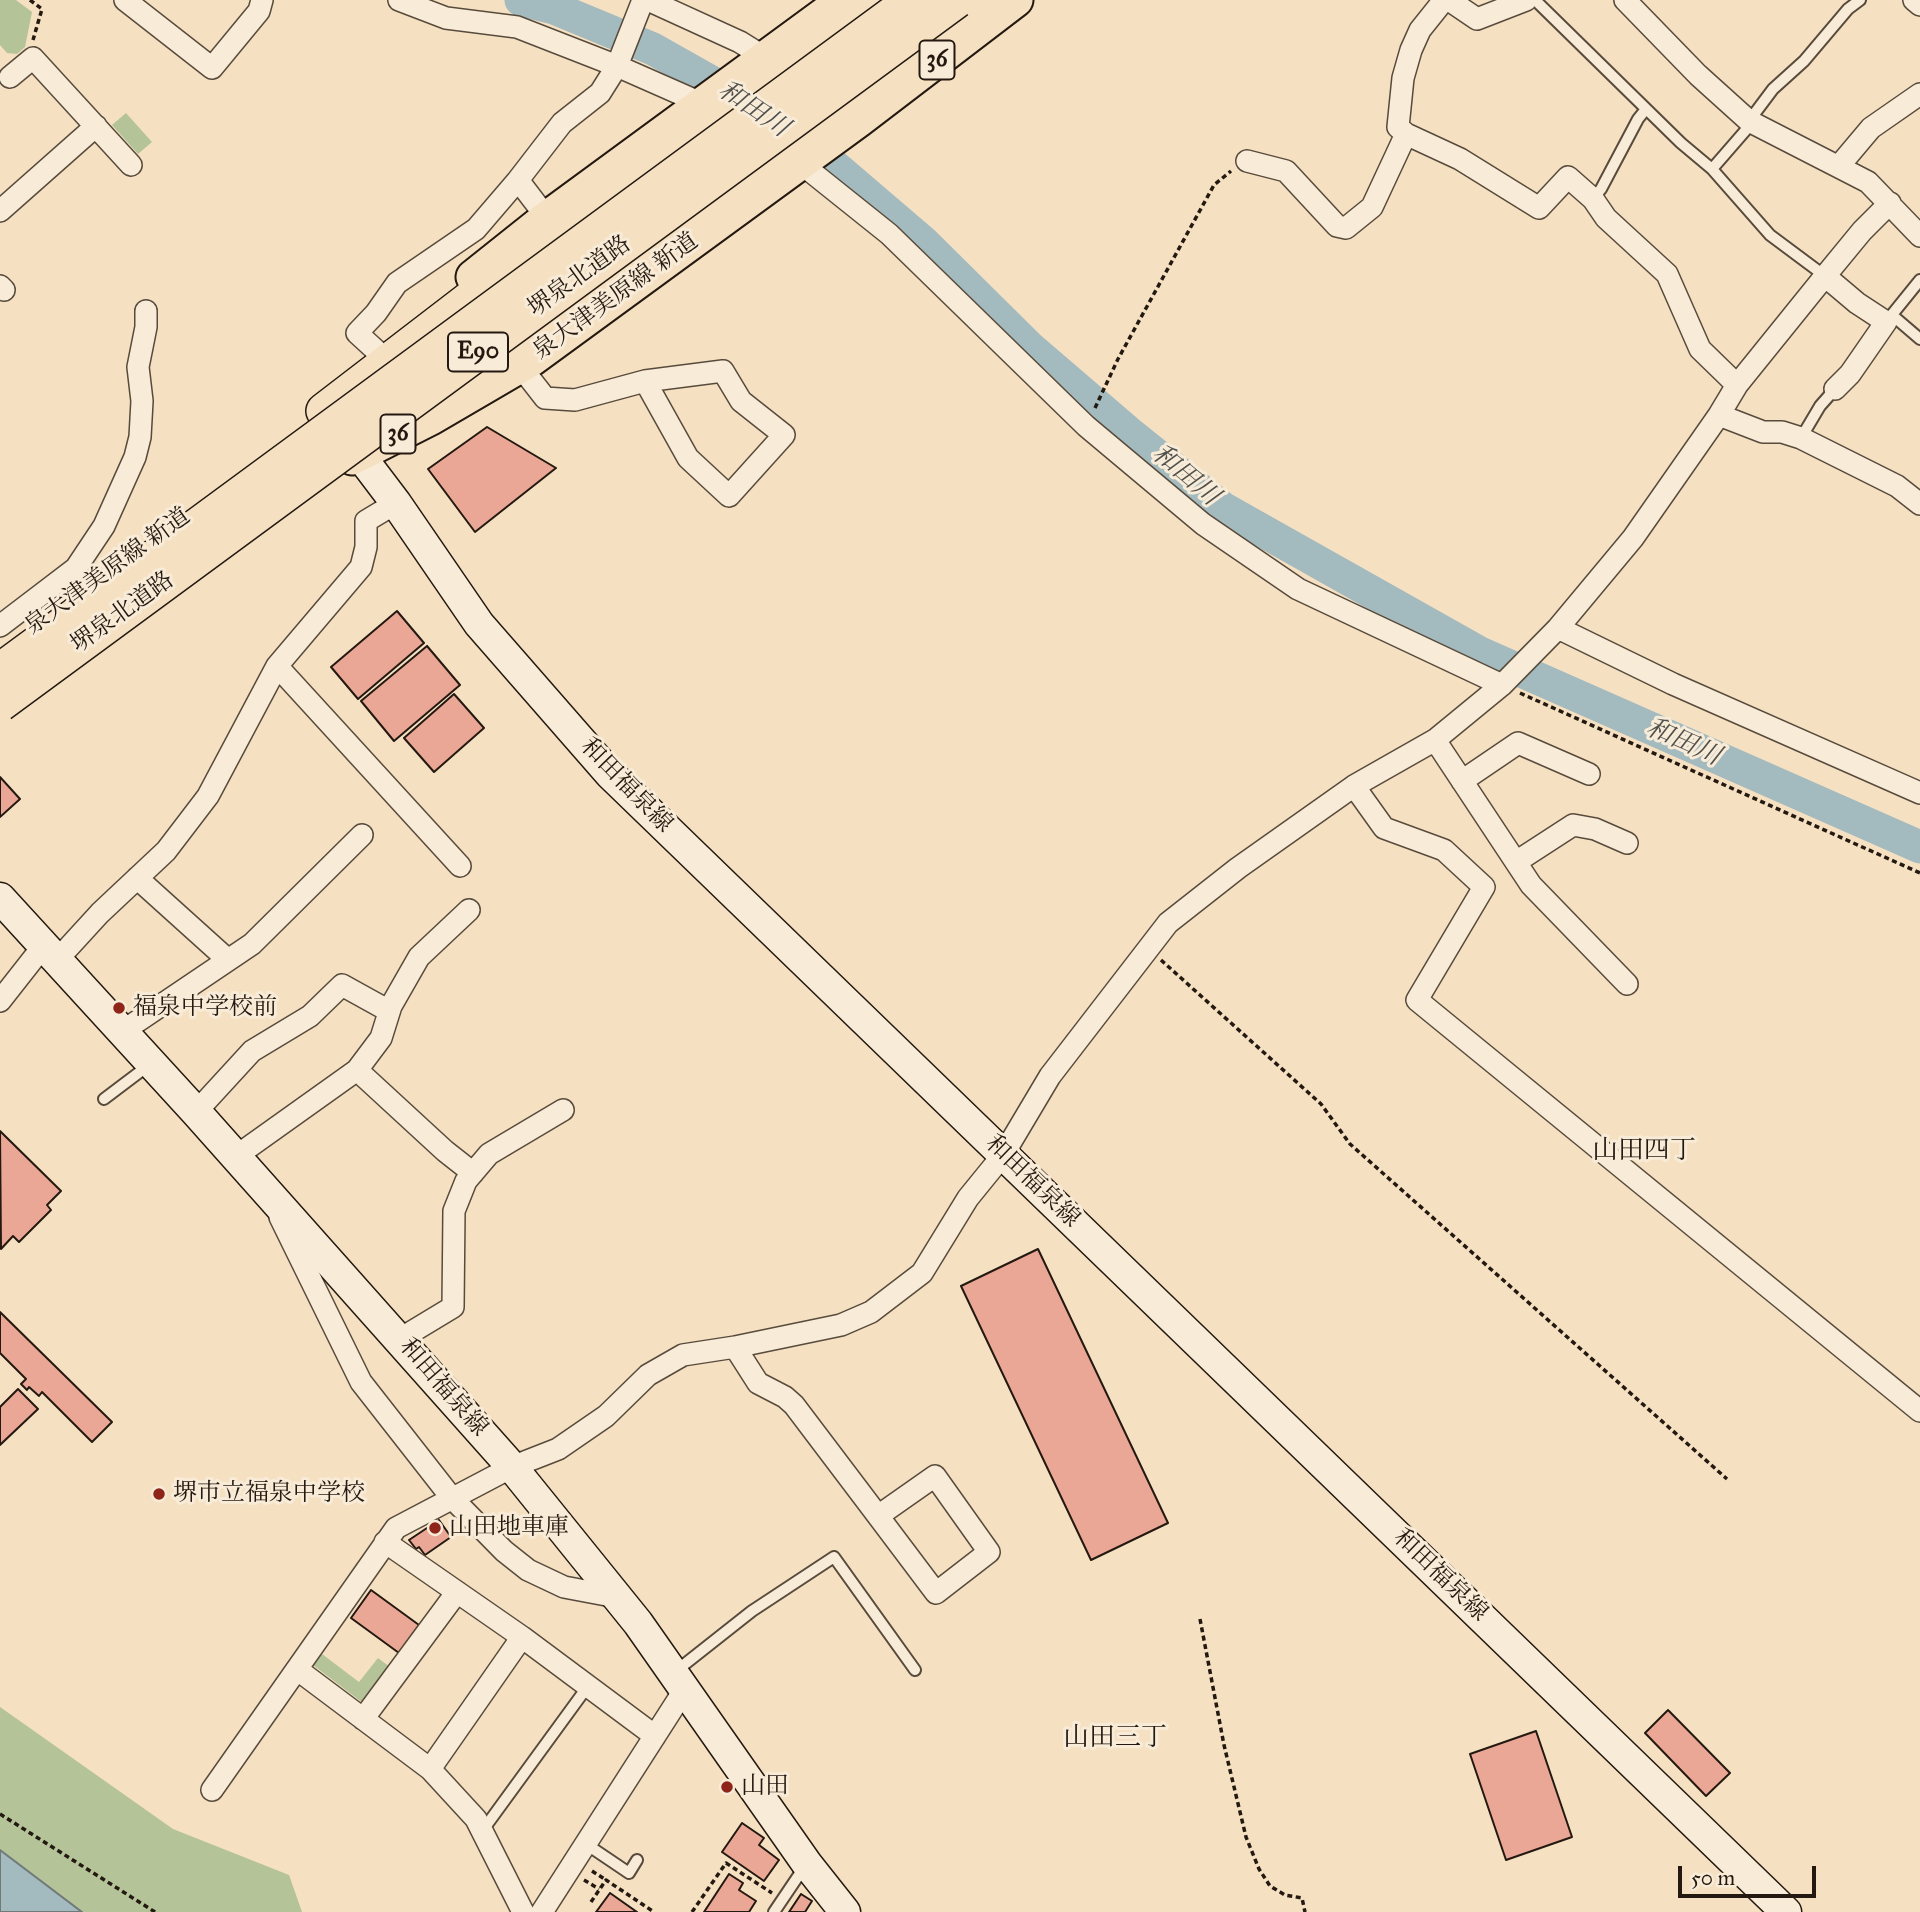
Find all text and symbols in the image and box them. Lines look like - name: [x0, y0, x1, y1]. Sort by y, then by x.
- road number: 36: [920, 40, 954, 80]
- water label: 和田川: [712, 75, 794, 145]
- street label: 泉大津美原線 新道: [528, 227, 704, 367]
- street label: 堺泉北道路: [523, 230, 637, 324]
- road number: E90: [448, 332, 508, 372]
- road number: 36: [380, 414, 416, 454]
- water label: 和田川: [1145, 439, 1225, 513]
- street label: 泉大津美原線 新道: [20, 502, 196, 642]
- street label: 堺泉北道路: [66, 566, 180, 660]
- water label: 和田川: [1641, 713, 1725, 773]
- street label: 和田福泉線: [574, 733, 678, 839]
- place label: 福泉中学校前: [133, 994, 277, 1022]
- marker: 福泉中学校前: [111, 1000, 127, 1016]
- street label: 和田福泉線: [979, 1130, 1085, 1234]
- district label: 山田四丁: [1592, 1136, 1696, 1168]
- street label: 和田福泉線: [393, 1333, 493, 1443]
- place label: 堺市立福泉中学校: [173, 1480, 365, 1508]
- marker: 堺市立福泉中学校: [151, 1486, 167, 1502]
- place label: 山田地車庫: [449, 1514, 569, 1542]
- marker: 山田地車庫: [427, 1520, 443, 1536]
- street label: 和田福泉線: [1387, 1524, 1493, 1628]
- district label: 山田三丁: [1063, 1723, 1167, 1755]
- place label: 山田: [741, 1773, 789, 1801]
- marker: 山田: [719, 1779, 735, 1795]
- scale bar: [1682, 1853, 1820, 1897]
- text: 50 m: [1691, 1865, 1735, 1891]

